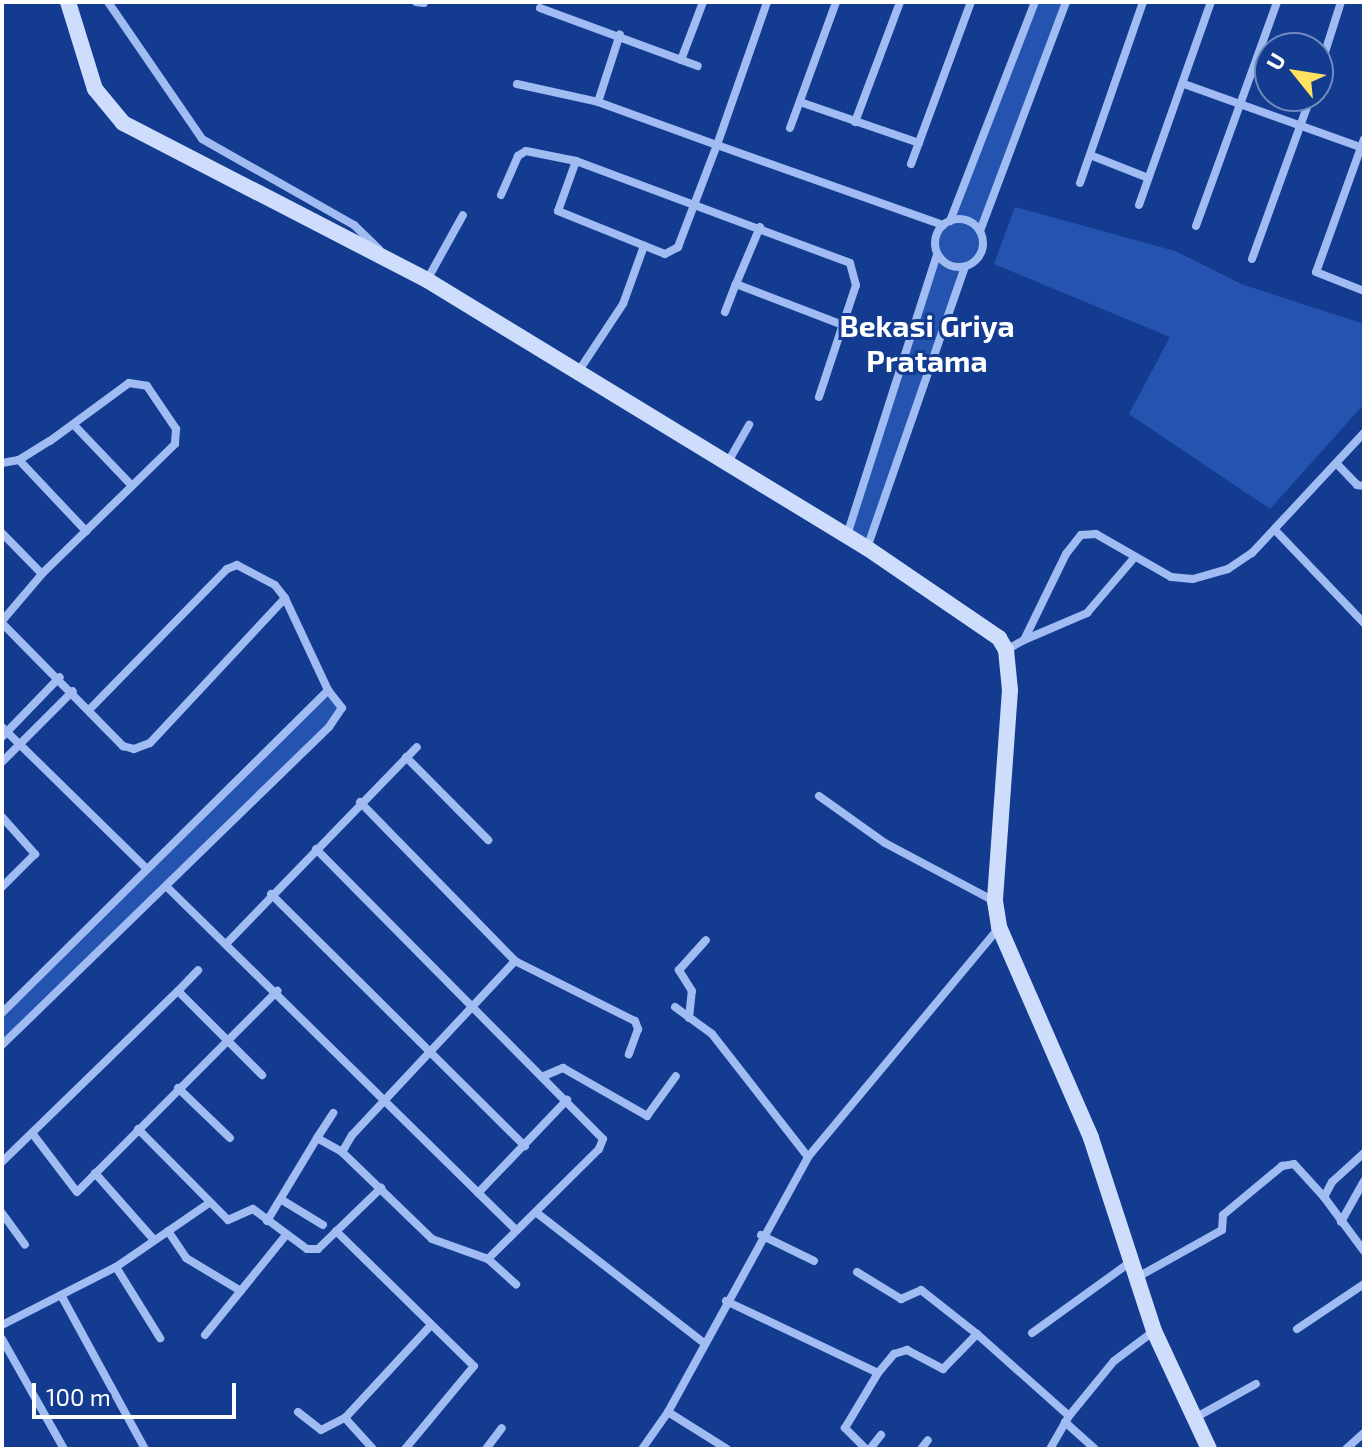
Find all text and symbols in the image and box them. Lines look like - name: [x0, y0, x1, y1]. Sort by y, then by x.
- north arrow: [1254, 32, 1334, 112]
- text: U: [1260, 48, 1290, 74]
- district label: Bekasi Griya Pratama: [839, 307, 1015, 378]
- scale bar: [36, 1367, 240, 1417]
- text: 100 m: [46, 1382, 111, 1411]

